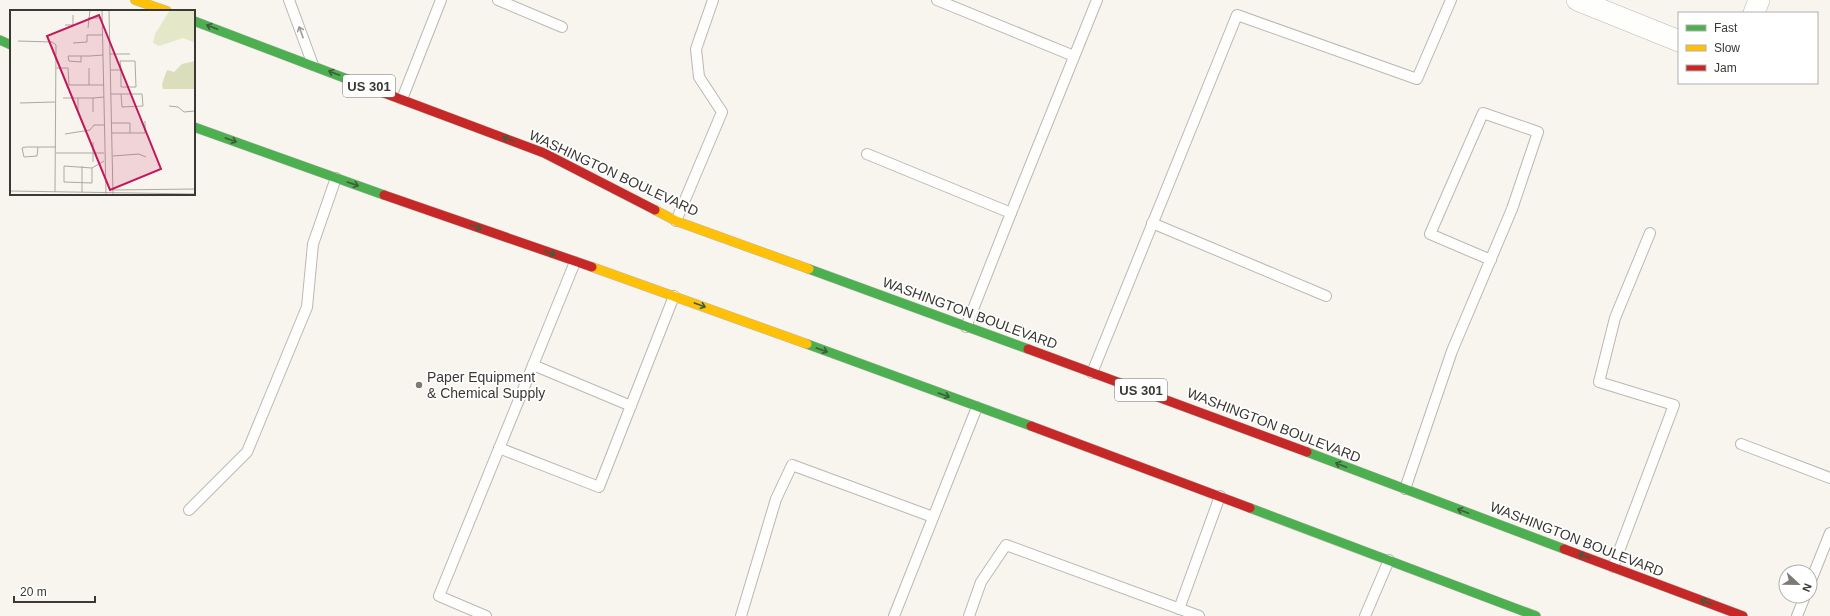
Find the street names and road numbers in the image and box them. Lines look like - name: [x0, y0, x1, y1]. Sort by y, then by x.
- road number: US 301: [343, 75, 395, 97]
- street label: WASHINGTON BOULEVARD: [527, 127, 701, 219]
- street label: WASHINGTON BOULEVARD: [880, 274, 1060, 352]
- road number: US 301: [1115, 379, 1167, 401]
- street label: WASHINGTON BOULEVARD: [1185, 384, 1363, 466]
- street label: WASHINGTON BOULEVARD: [1488, 498, 1666, 580]

